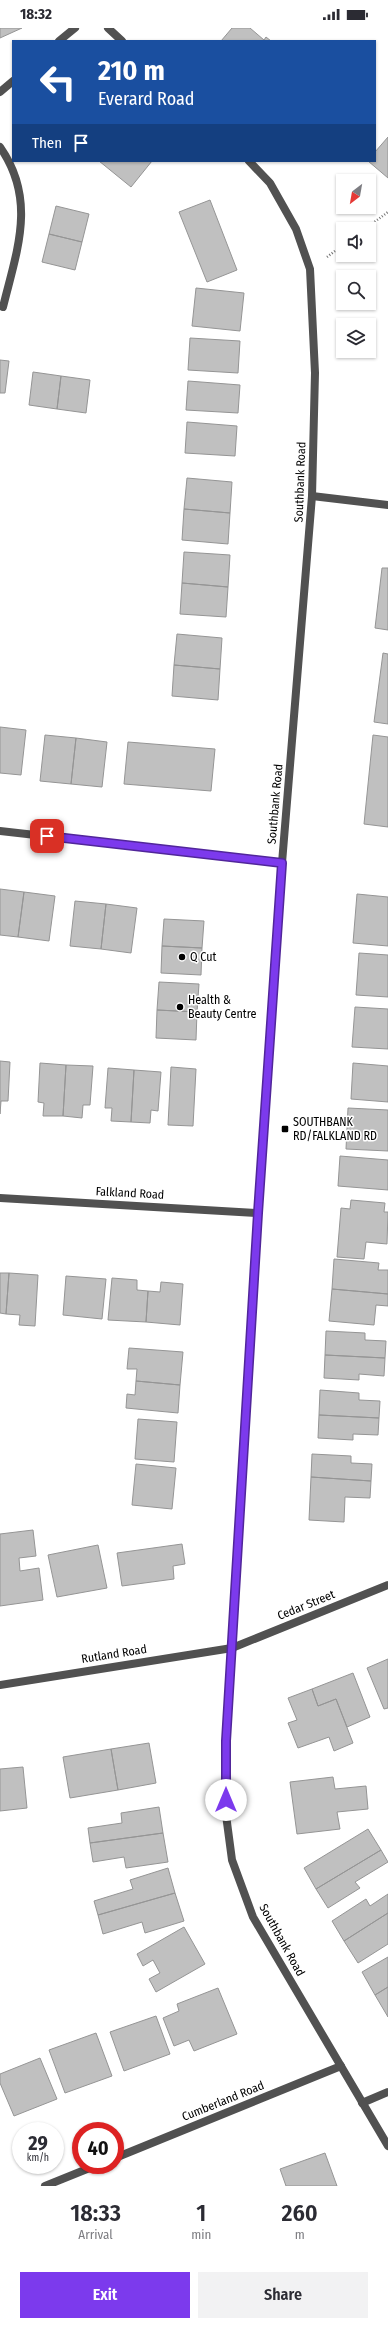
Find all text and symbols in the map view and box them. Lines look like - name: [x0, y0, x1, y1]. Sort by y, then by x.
- text: 18:32: [20, 5, 52, 23]
- text: 210 m: [98, 54, 165, 87]
- icon: left: [32, 56, 84, 108]
- text: Everard Road: [98, 88, 194, 110]
- icon: arrive: [70, 132, 92, 154]
- text: Then: [32, 134, 62, 152]
- north arrow: [336, 174, 376, 214]
- map controls: [336, 174, 376, 358]
- button: sound: [336, 222, 376, 262]
- button: search: [336, 270, 376, 310]
- button: layers: [336, 318, 376, 358]
- street label: Southbank Road: [292, 441, 308, 523]
- street label: Southbank Road: [265, 763, 285, 845]
- pin: [30, 819, 64, 853]
- icon: arrive: [36, 825, 58, 847]
- place label: Q Cut: [190, 950, 217, 964]
- marker: Q Cut: [177, 952, 187, 962]
- place label: Health & Beauty Centre: [188, 993, 256, 1021]
- marker: Health & Beauty Centre: [175, 1002, 185, 1012]
- place label: SOUTHBANK RD/FALKLAND RD: [293, 1115, 377, 1143]
- marker: SOUTHBANK RD/FALKLAND RD: [280, 1124, 290, 1134]
- street label: Falkland Road: [95, 1184, 165, 1202]
- street label: Cedar Street: [275, 1587, 337, 1623]
- street label: Rutland Road: [80, 1642, 148, 1666]
- position arrow: [205, 1779, 247, 1821]
- street label: Southbank Road: [256, 1901, 308, 1979]
- street label: Cumberland Road: [180, 2078, 266, 2124]
- speed limit sign: 40: [72, 2122, 124, 2174]
- text: 29: [28, 2131, 48, 2155]
- text: km/h: [27, 2152, 49, 2164]
- text: 18:33: [70, 2199, 121, 2227]
- text: 1: [196, 2199, 206, 2227]
- text: 260: [281, 2199, 318, 2227]
- text: Arrival: [78, 2227, 113, 2242]
- text: min: [191, 2227, 211, 2242]
- text: m: [295, 2227, 305, 2242]
- button: Exit: [20, 2272, 190, 2318]
- button: Share: [198, 2272, 368, 2318]

